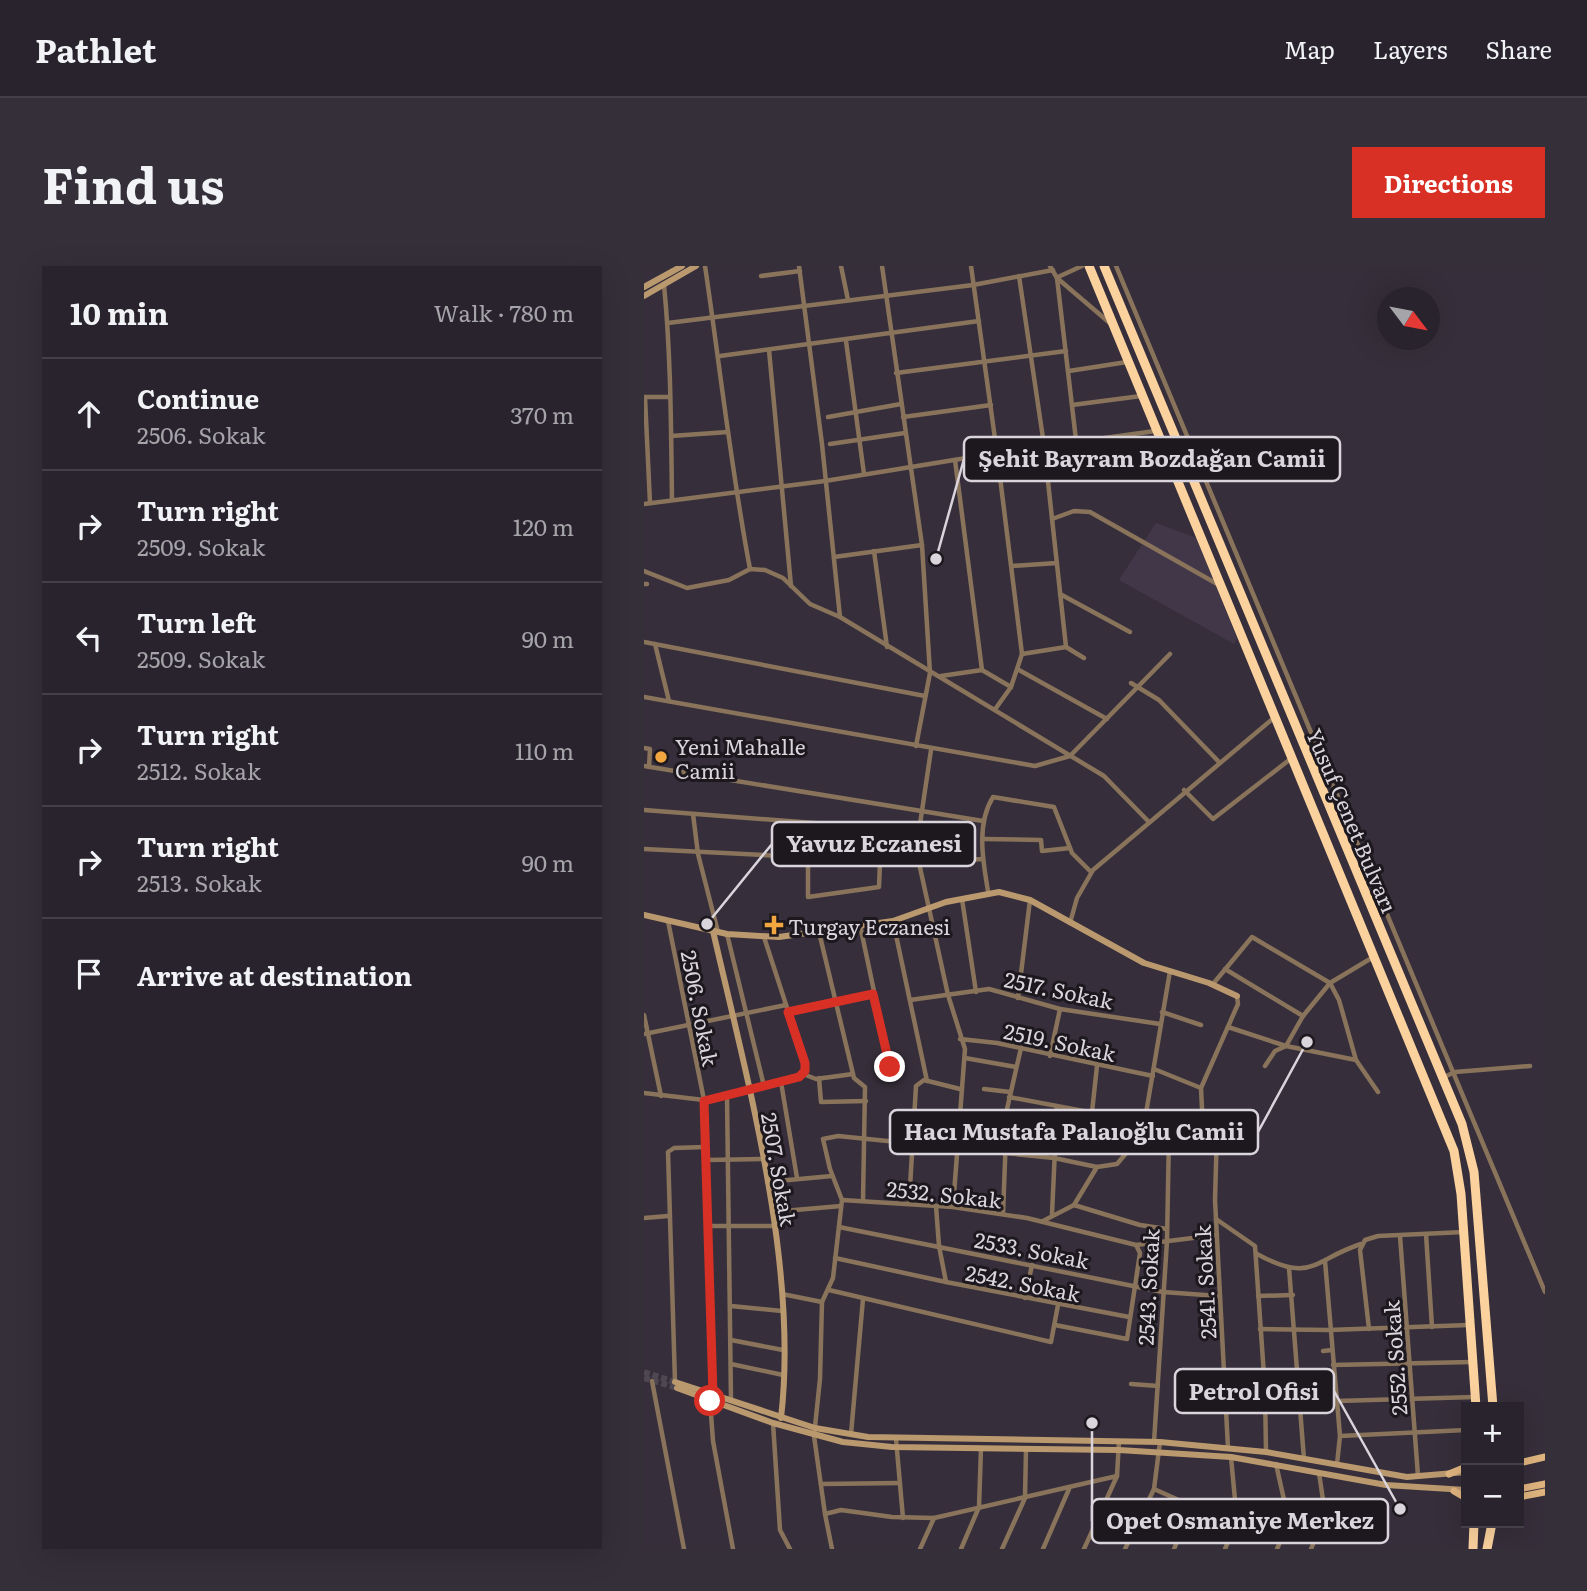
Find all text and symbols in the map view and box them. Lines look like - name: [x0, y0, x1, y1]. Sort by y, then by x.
- text: Pathlet: [35, 24, 156, 73]
- text: Map: [1284, 31, 1335, 66]
- text: Layers: [1373, 31, 1447, 66]
- text: Share: [1485, 31, 1552, 66]
- text: Find us: [42, 146, 225, 219]
- button: Directions: [1352, 147, 1545, 218]
- north arrow: [1377, 287, 1440, 350]
- text: 10 min: [70, 290, 169, 334]
- text: Walk · 780 m: [434, 295, 574, 329]
- text: Continue: [137, 378, 259, 417]
- icon: ahead: [70, 395, 108, 433]
- text: 370 m: [510, 397, 574, 431]
- text: 2506. Sokak: [137, 417, 266, 451]
- callout: Şehit Bayram Bozdağan Camii: [964, 437, 1340, 481]
- text: Şehit Bayram Bozdağan Camii: [978, 440, 1326, 474]
- text: Turn right: [137, 490, 279, 529]
- icon: right: [70, 507, 108, 545]
- text: 120 m: [513, 509, 574, 543]
- text: 2509. Sokak: [137, 529, 265, 563]
- text: Turn left: [137, 602, 256, 641]
- icon: left: [70, 619, 108, 657]
- text: 90 m: [522, 621, 574, 655]
- text: 2509. Sokak: [137, 641, 265, 675]
- text: Turn right: [137, 714, 279, 753]
- street label: Yusuf Çenet Bulvarı: [1300, 723, 1406, 917]
- place label: Yeni Mahalle Camii: [675, 730, 806, 785]
- icon: right: [70, 731, 108, 769]
- text: 110 m: [515, 733, 574, 767]
- marker: Yeni Mahalle Camii: [653, 749, 669, 765]
- text: 2512. Sokak: [137, 753, 261, 787]
- callout: Yavuz Eczanesi: [772, 822, 975, 866]
- text: Yavuz Eczanesi: [786, 825, 962, 859]
- text: Turn right: [137, 826, 279, 865]
- icon: right: [70, 843, 108, 881]
- text: 90 m: [522, 845, 574, 879]
- text: 2513. Sokak: [137, 865, 262, 899]
- place label: Turgay Eczanesi: [788, 910, 950, 941]
- marker: Turgay Eczanesi: [766, 917, 782, 933]
- street label: 2506. Sokak: [675, 947, 727, 1069]
- icon: arrive: [70, 955, 108, 993]
- text: Arrive at destination: [137, 955, 412, 994]
- street label: 2517. Sokak: [1002, 962, 1116, 1016]
- street label: 2519. Sokak: [1001, 1014, 1119, 1068]
- route end: [874, 1051, 905, 1082]
- street label: 2507. Sokak: [755, 1110, 805, 1228]
- callout: Hacı Mustafa Palaıoğlu Camii: [890, 1110, 1258, 1154]
- text: Hacı Mustafa Palaıoğlu Camii: [904, 1113, 1244, 1147]
- street label: 2532. Sokak: [885, 1172, 1003, 1214]
- street label: 2533. Sokak: [972, 1223, 1092, 1275]
- street label: 2541. Sokak: [1186, 1224, 1222, 1340]
- street label: 2543. Sokak: [1128, 1228, 1166, 1346]
- street label: 2542. Sokak: [963, 1256, 1083, 1308]
- street label: 2552. Sokak: [1375, 1299, 1413, 1416]
- callout: Petrol Ofisi: [1175, 1369, 1334, 1413]
- text: Petrol Ofisi: [1189, 1373, 1319, 1407]
- route start: [694, 1385, 725, 1416]
- map controls: [1461, 1402, 1524, 1528]
- button: +: [1461, 1402, 1524, 1465]
- button: −: [1461, 1465, 1524, 1528]
- callout: Opet Osmaniye Merkez: [1092, 1499, 1388, 1543]
- text: Opet Osmaniye Merkez: [1106, 1502, 1374, 1536]

